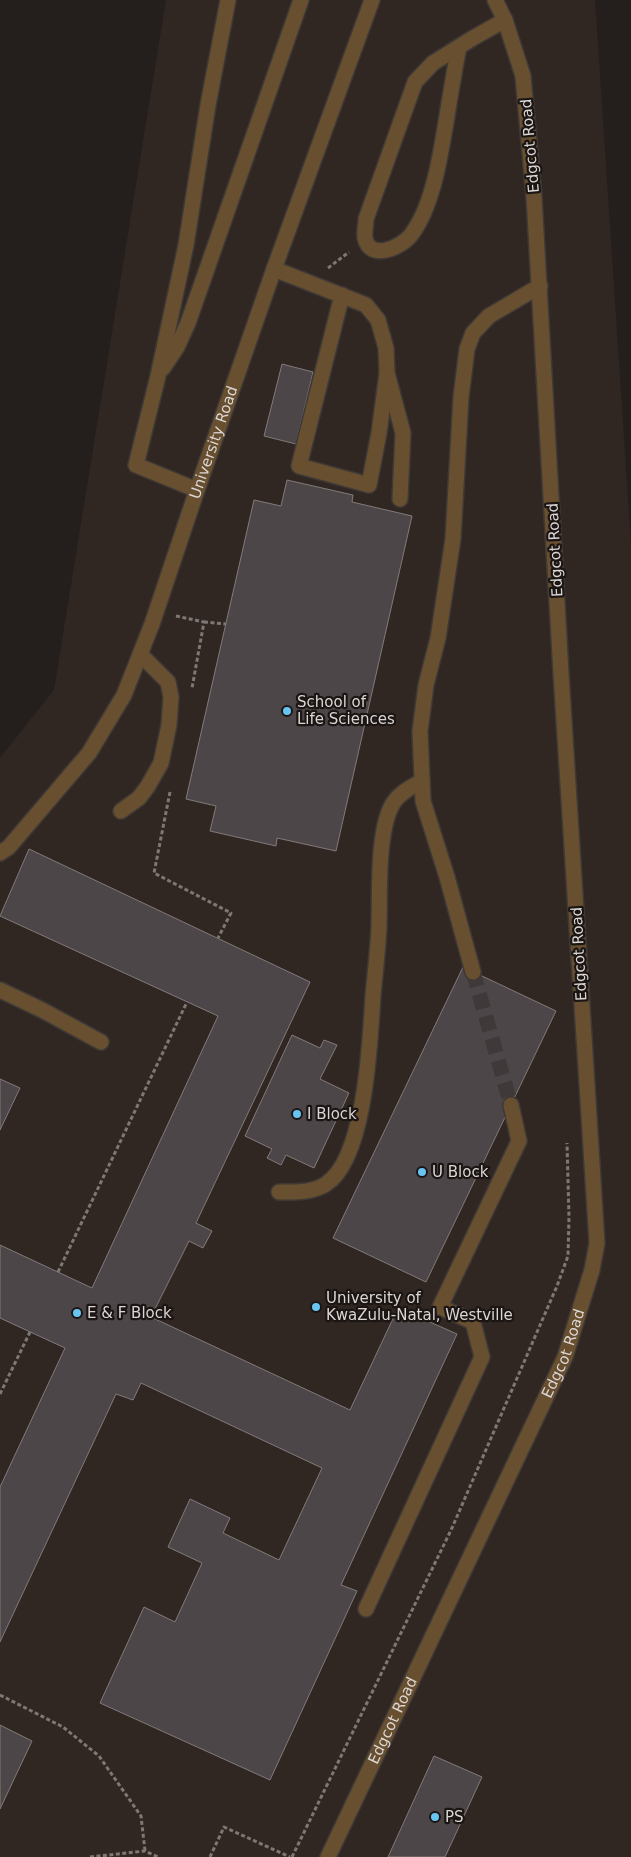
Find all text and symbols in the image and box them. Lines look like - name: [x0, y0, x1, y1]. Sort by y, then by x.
- street label: Edgcot Road: [517, 98, 543, 194]
- street label: University Road: [186, 384, 242, 501]
- street label: Edgcot Road: [544, 502, 566, 598]
- place label: School of Life Sciences: [297, 693, 395, 728]
- marker: School of Life Sciences: [281, 705, 293, 717]
- street label: Edgcot Road: [568, 906, 590, 1002]
- place label: I Block: [307, 1105, 357, 1123]
- marker: I Block: [291, 1108, 303, 1120]
- place label: U Block: [432, 1163, 489, 1181]
- marker: U Block: [416, 1166, 428, 1178]
- place label: University of KwaZulu-Natal, Westville: [326, 1289, 513, 1324]
- marker: University of KwaZulu-Natal, Westville: [310, 1301, 322, 1313]
- place label: E & F Block: [87, 1304, 172, 1322]
- marker: E & F Block: [71, 1307, 83, 1319]
- street label: Edgcot Road: [538, 1307, 588, 1401]
- street label: Edgcot Road: [364, 1674, 421, 1767]
- place label: PS: [445, 1808, 464, 1826]
- marker: PS: [429, 1811, 441, 1823]

